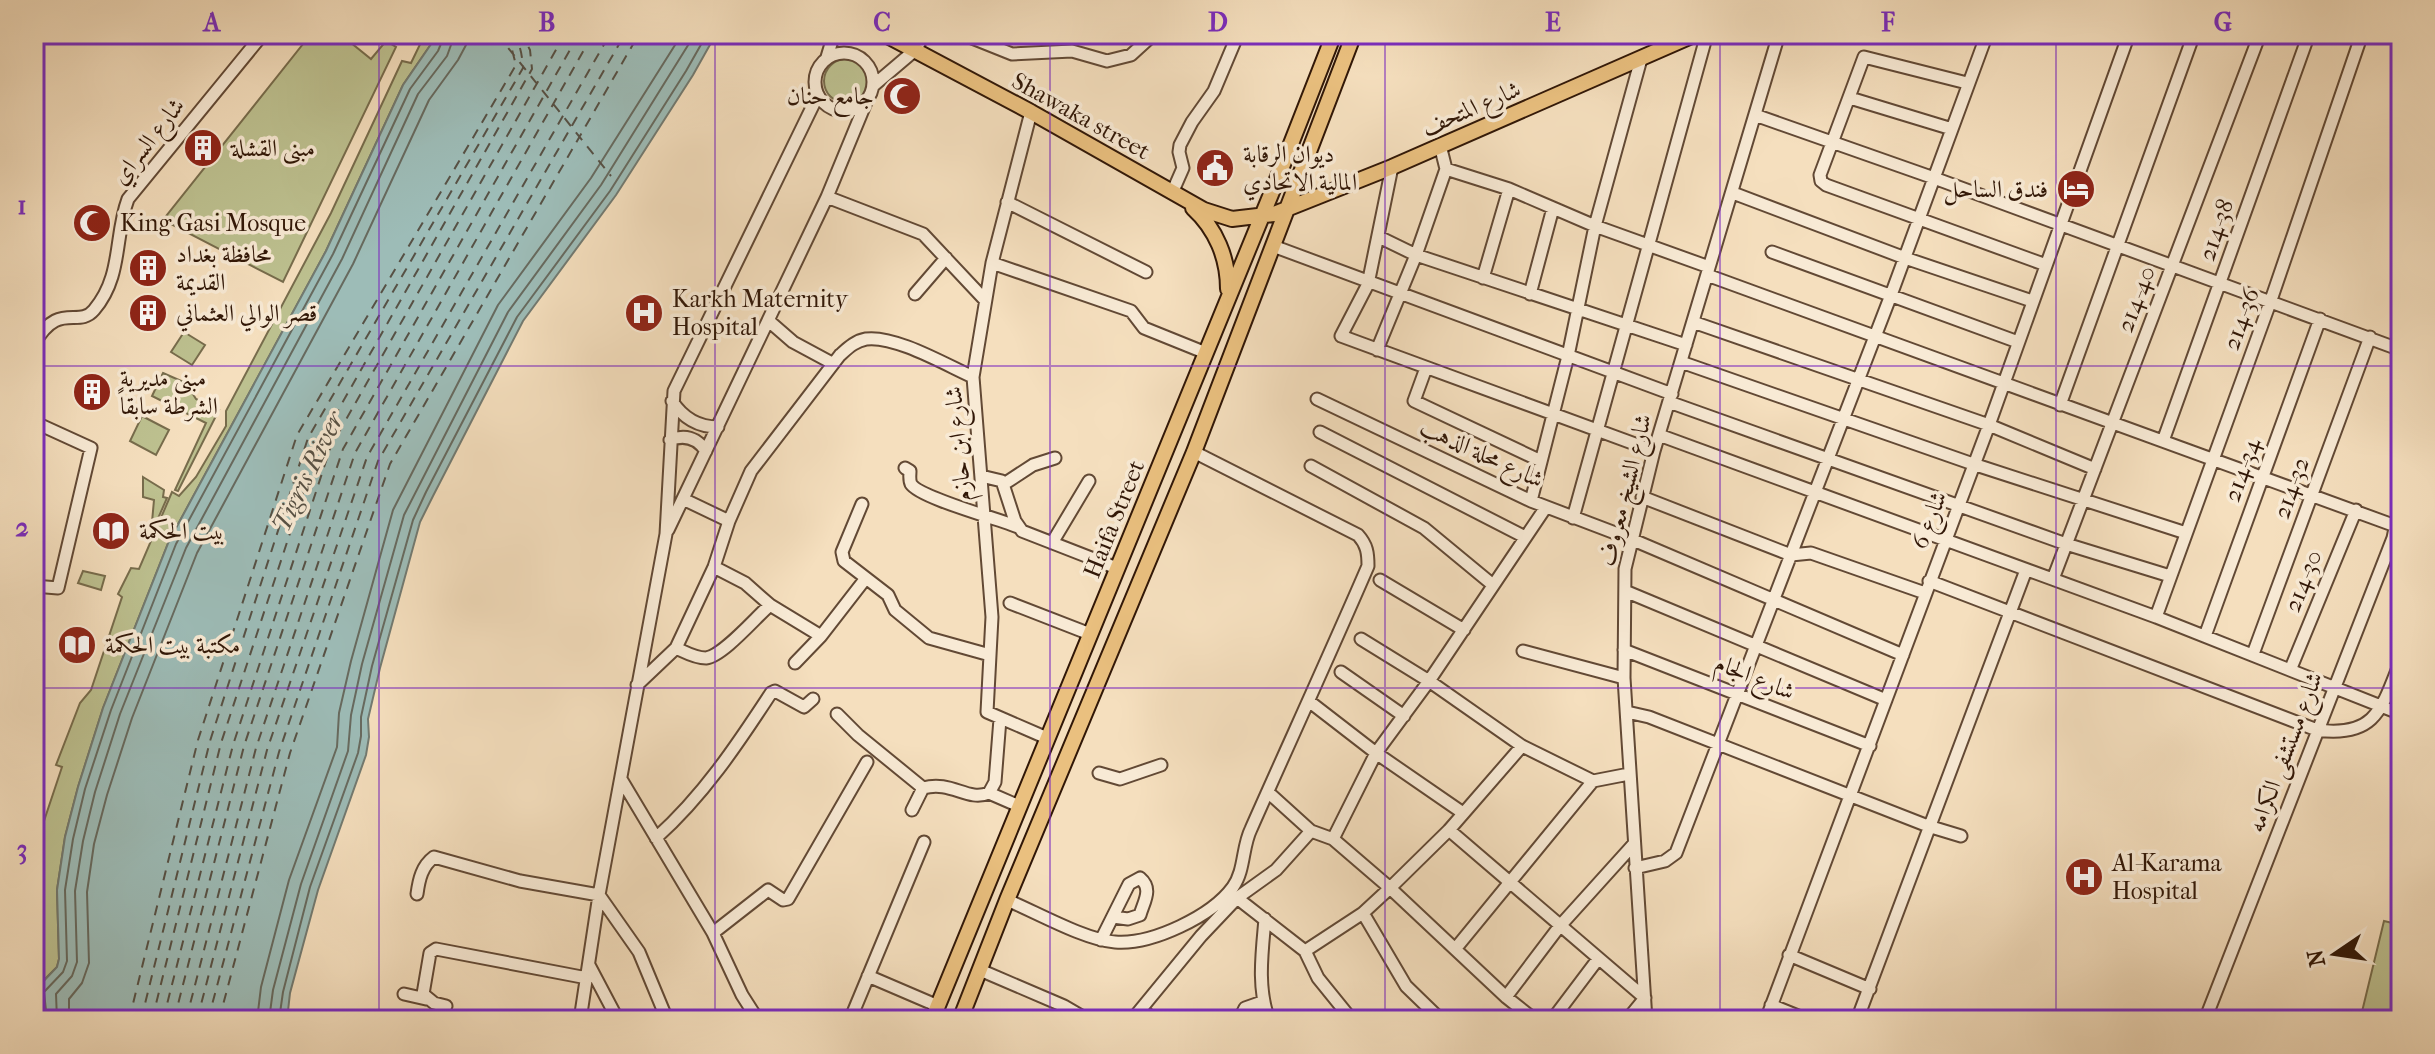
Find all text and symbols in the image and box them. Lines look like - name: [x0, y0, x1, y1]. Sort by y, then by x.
- text: A: [202, 7, 222, 38]
- text: B: [539, 7, 556, 38]
- text: C: [873, 7, 891, 38]
- text: D: [1208, 7, 1228, 38]
- text: E: [1545, 7, 1561, 38]
- text: F: [1880, 7, 1895, 38]
- text: G: [2214, 7, 2232, 38]
- street label: Shawaka street: [1007, 67, 1155, 166]
- mosque icon: جامع حنان: [881, 75, 923, 117]
- street label: شارع المتحف: [1417, 75, 1527, 147]
- place label: جامع حنان: [787, 82, 874, 118]
- street label: شارع السراي: [106, 92, 195, 194]
- building icon: مبنى القشلة: [182, 127, 224, 169]
- place label: مبنى القشلة: [230, 134, 315, 165]
- place label: ديوان الرقابة المالية الاتحادي: [1243, 140, 1357, 201]
- public building icon: ديوان الرقابة المالية الاتحادي: [1194, 147, 1236, 189]
- hotel icon: فندق الساحل: [2055, 168, 2097, 210]
- place label: فندق الساحل: [1944, 175, 2048, 206]
- text: 1: [17, 190, 27, 221]
- street label: 214-38: [2192, 196, 2240, 264]
- mosque icon: King Gasi Mosque: [71, 202, 113, 244]
- place label: King Gasi Mosque: [120, 209, 306, 237]
- place label: محافظة بغداد القديمة: [176, 240, 272, 296]
- building icon: محافظة بغداد القديمة: [127, 247, 169, 289]
- street label: 214-40: [2111, 262, 2161, 336]
- street label: 214-36: [2217, 283, 2265, 354]
- place label: Karkh Maternity Hospital: [672, 285, 849, 341]
- building icon: قصر الوالي العثماني: [127, 292, 169, 334]
- hospital icon: Karkh Maternity Hospital: [623, 292, 665, 334]
- place label: قصر الوالي العثماني: [176, 299, 317, 332]
- place label: مبنى مديرية الشرطة سابقاً: [117, 364, 218, 422]
- building icon: مبنى مديرية الشرطة سابقاً: [71, 371, 113, 413]
- street label: شارع ابن حازم: [939, 385, 984, 503]
- water label: Tigris River: [266, 405, 351, 537]
- street label: شارع الشيخ معروف: [1593, 411, 1664, 571]
- street label: شارع محلة الذهب: [1413, 412, 1548, 499]
- street label: 214-34: [2218, 434, 2267, 505]
- street label: 214-32: [2267, 453, 2315, 523]
- street label: Haifa Street: [1078, 456, 1150, 582]
- street label: شارع 6: [1905, 487, 1958, 555]
- library icon: بيت الحكمة: [90, 510, 132, 552]
- text: 2: [15, 512, 29, 543]
- place label: بيت الحكمة: [139, 517, 225, 545]
- street label: 214-30: [2278, 546, 2328, 616]
- library icon: مكتبة بيت الحكمة: [56, 624, 98, 666]
- place label: مكتبة بيت الحكمة: [105, 631, 240, 659]
- street label: شارع الجام: [1708, 648, 1799, 712]
- street label: شارع مستشفى الكرامه: [2242, 668, 2334, 838]
- text: 3: [17, 834, 27, 865]
- place label: Al-Karama Hospital: [2111, 849, 2223, 905]
- hospital icon: Al-Karama Hospital: [2063, 856, 2105, 898]
- north arrow: [2295, 914, 2375, 994]
- text: N: [2302, 947, 2331, 969]

